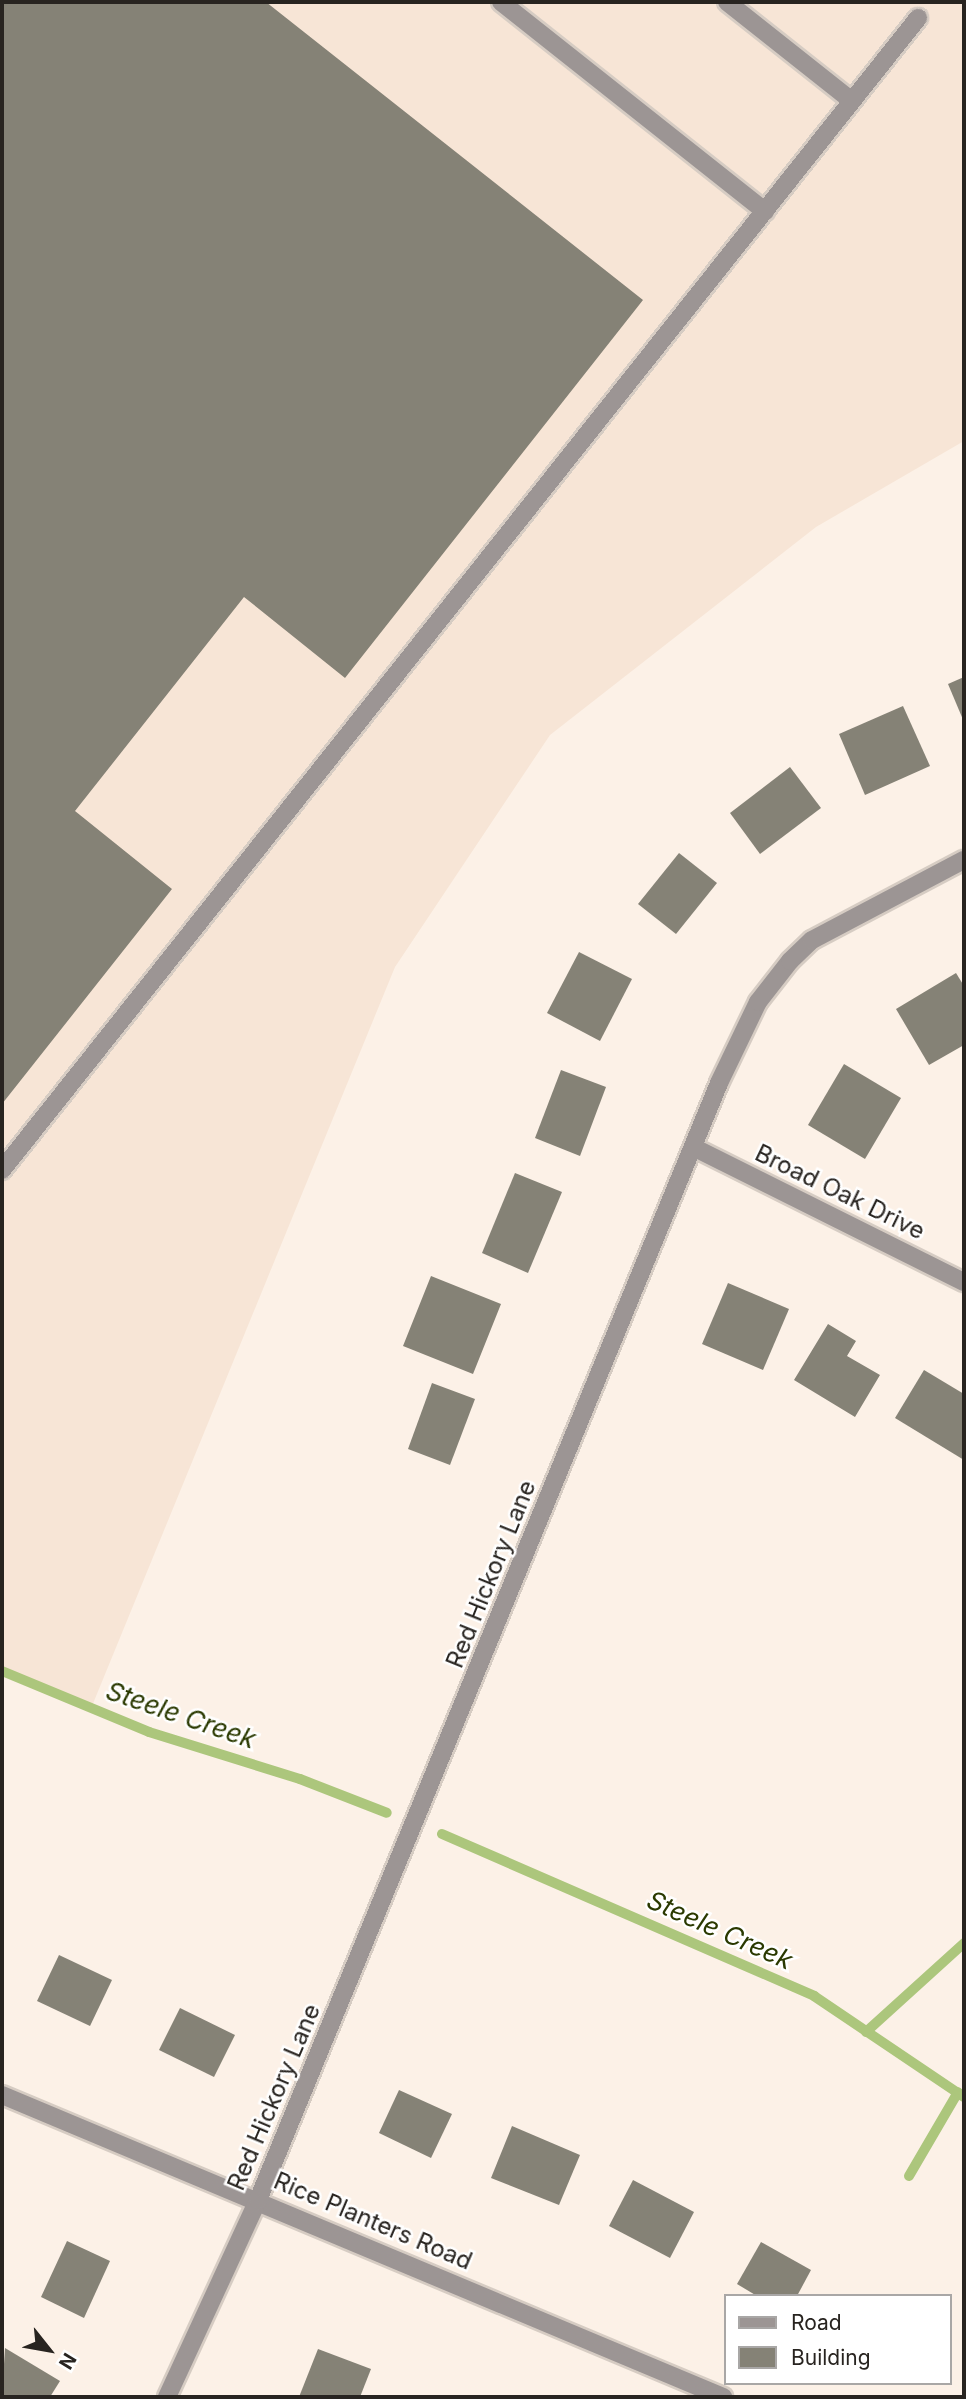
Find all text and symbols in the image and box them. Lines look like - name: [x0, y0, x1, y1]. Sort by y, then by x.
- street label: Broad Oak Drive: [750, 1138, 930, 1246]
- street label: Red Hickory Lane: [440, 1476, 542, 1672]
- water label: Steele Creek: [102, 1675, 260, 1755]
- water label: Steele Creek: [642, 1884, 798, 1976]
- street label: Red Hickory Lane: [222, 1999, 326, 2195]
- street label: Rice Planters Road: [270, 2166, 476, 2276]
- legend: [724, 2294, 952, 2385]
- text: Road: [791, 2310, 842, 2335]
- north arrow: [14, 2315, 84, 2385]
- text: Building: [791, 2345, 871, 2370]
- text: N: [54, 2349, 81, 2373]

